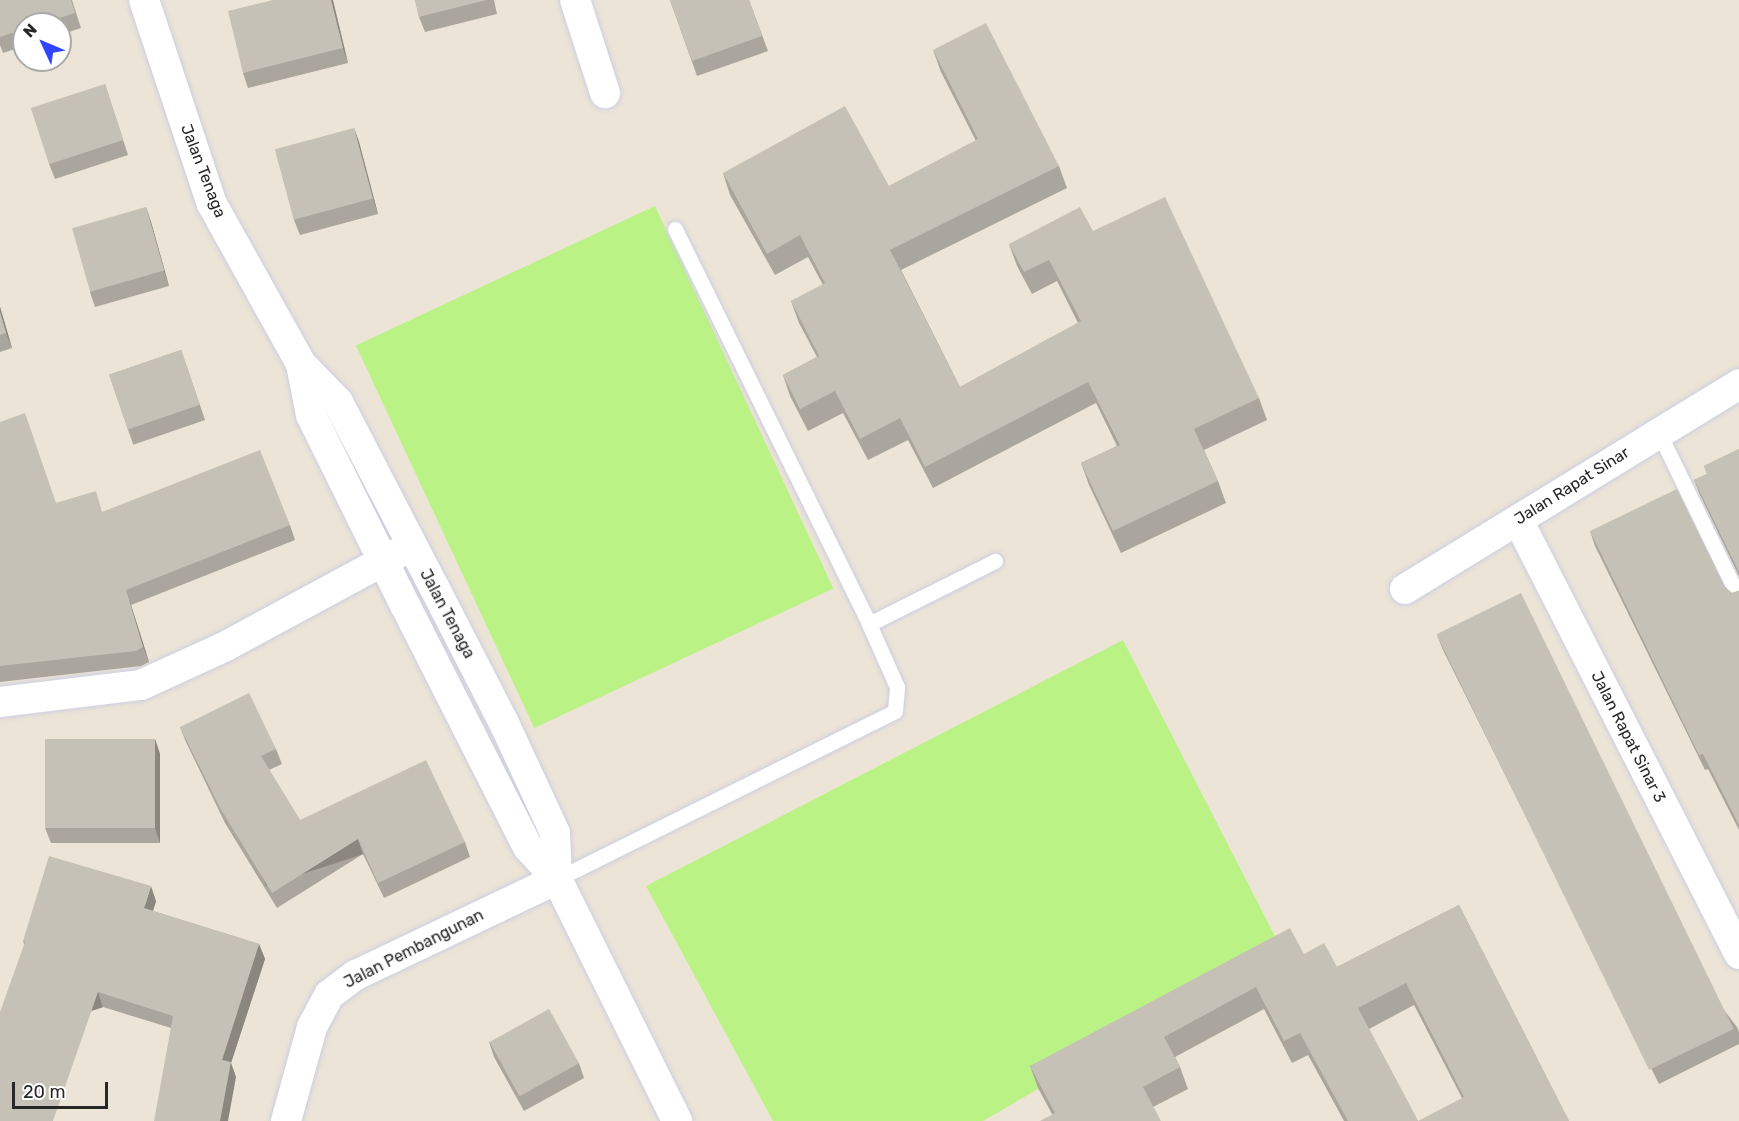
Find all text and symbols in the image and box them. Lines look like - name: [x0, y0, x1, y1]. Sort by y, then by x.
- north arrow: [12, 12, 72, 72]
- text: N: [19, 20, 41, 41]
- street label: Jalan Tenaga: [176, 121, 230, 221]
- street label: Jalan Rapat Sinar: [1511, 443, 1633, 529]
- street label: Jalan Tenaga: [415, 566, 479, 662]
- street label: Jalan Rapat Sinar 3: [1587, 668, 1669, 806]
- street label: Jalan Pembangunan: [341, 905, 487, 993]
- scale bar: [15, 1070, 111, 1108]
- text: 20 m: [23, 1081, 65, 1103]

